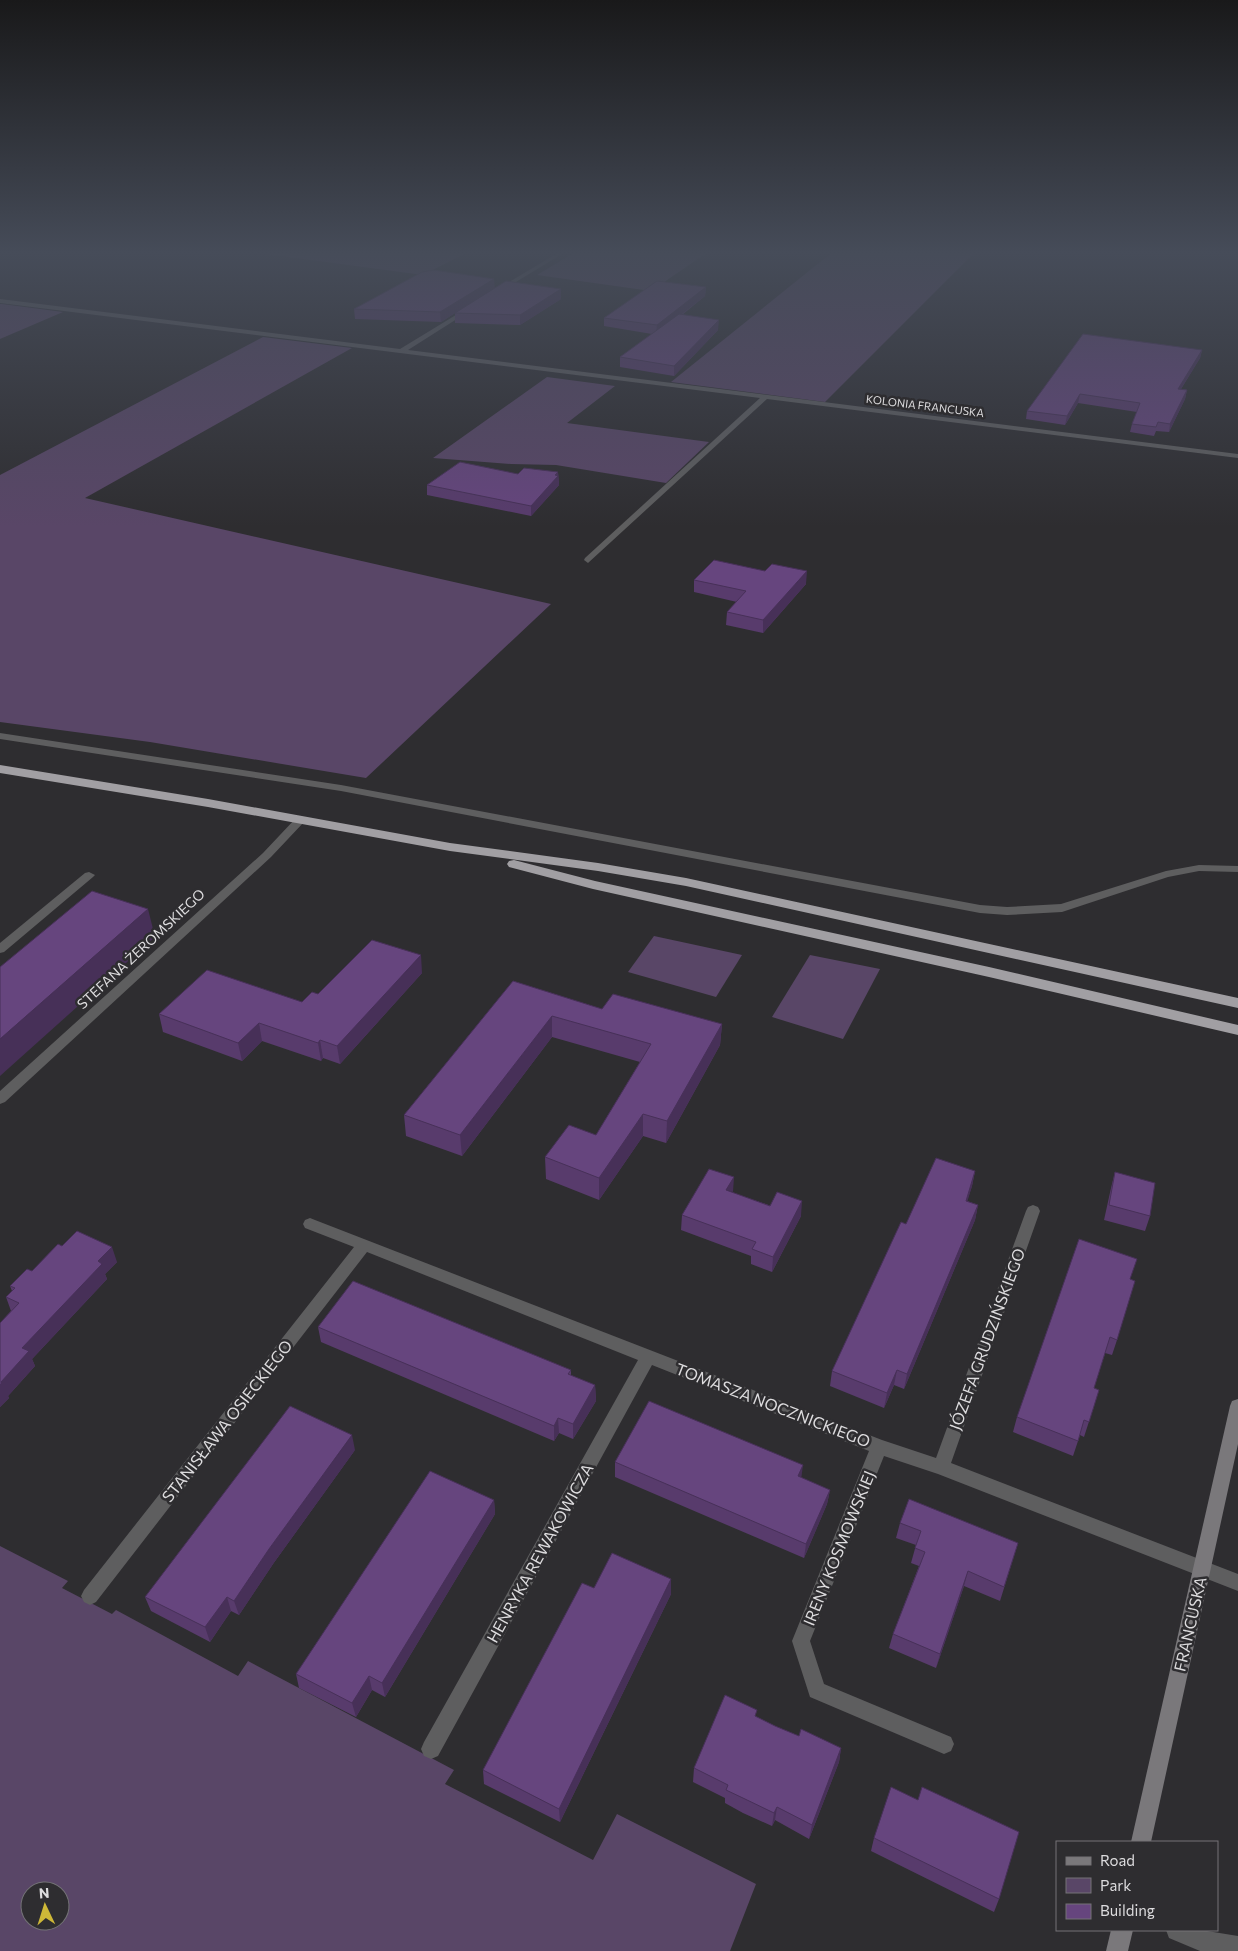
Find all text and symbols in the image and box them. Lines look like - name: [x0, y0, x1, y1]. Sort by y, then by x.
- street label: KOLONIA FRANCUSKA: [865, 392, 985, 419]
- street label: STEFANA ŻEROMSKIEGO: [73, 885, 208, 1012]
- street label: JÓZEFA GRUDZIŃSKIEGO: [945, 1245, 1028, 1432]
- street label: STANISŁAWA OSIECKIEGO: [157, 1336, 296, 1505]
- street label: TOMASZA NOCZNICKIEGO: [673, 1359, 873, 1450]
- street label: HENRYKA REWAKOWICZA: [482, 1460, 597, 1646]
- street label: IRENY KOSMOWSKIEJ: [799, 1468, 878, 1628]
- street label: FRANCUSKA: [1169, 1575, 1210, 1673]
- legend: [1056, 1841, 1218, 1931]
- text: Road: [1100, 1851, 1135, 1869]
- text: Park: [1100, 1876, 1131, 1894]
- north arrow: [20, 1881, 70, 1931]
- text: N: [38, 1884, 50, 1901]
- text: Building: [1100, 1901, 1155, 1919]

